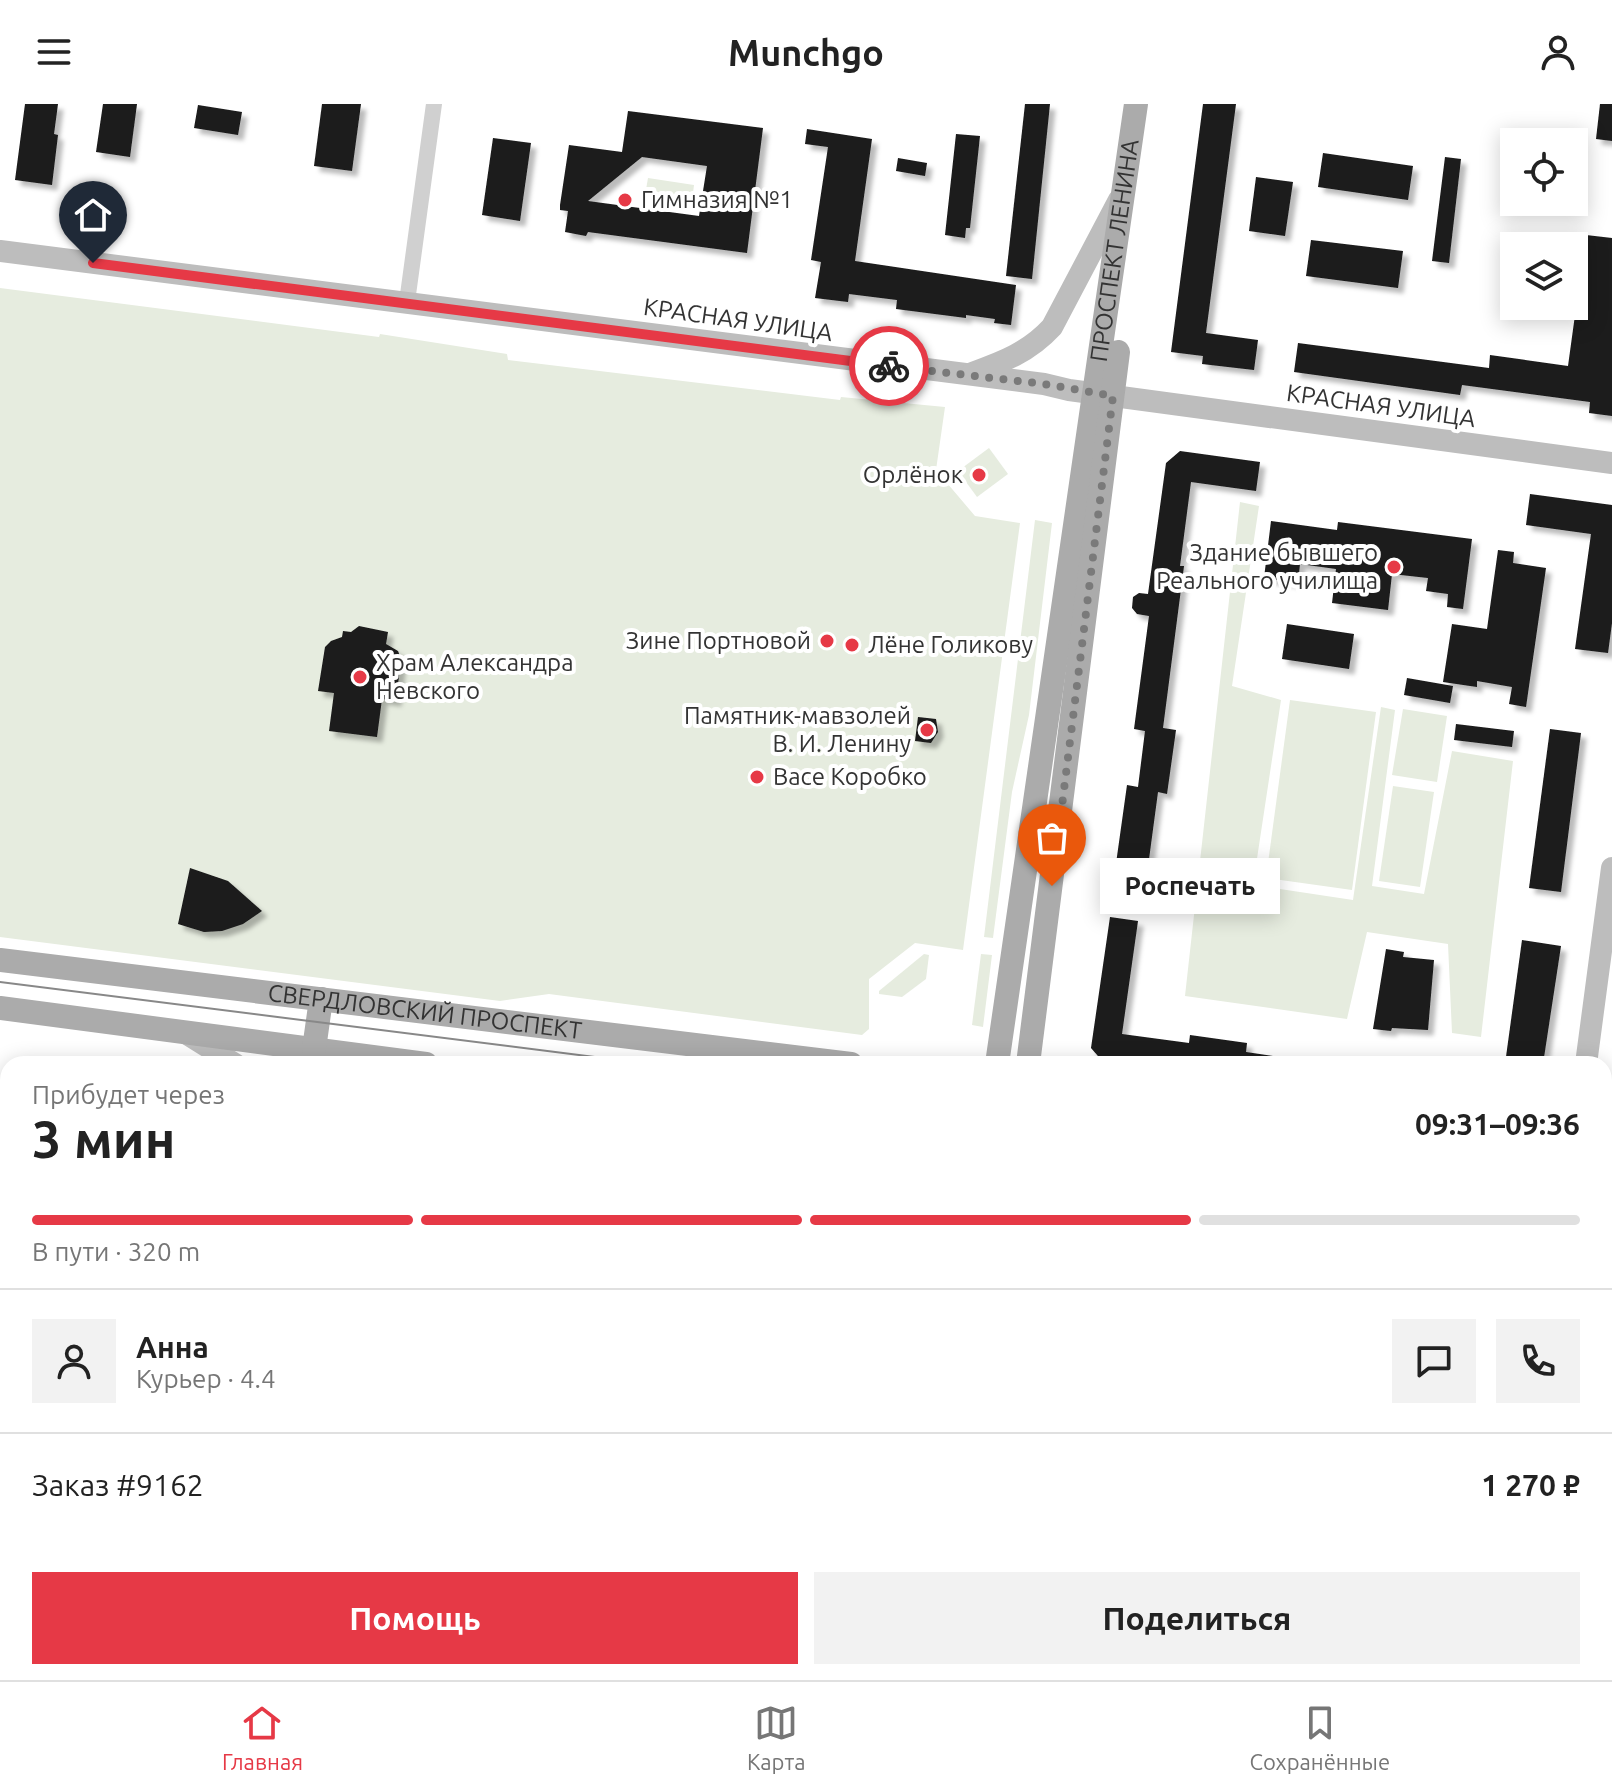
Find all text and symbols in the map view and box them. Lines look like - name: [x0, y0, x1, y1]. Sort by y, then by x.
- icon: menu: [32, 30, 76, 74]
- icon: person: [1536, 30, 1580, 74]
- text: Munchgo: [728, 32, 884, 73]
- map controls: [1500, 128, 1588, 320]
- button: locate: [1500, 128, 1588, 216]
- street label: ПРОСПЕКТ ЛЕНИНА: [1085, 137, 1144, 363]
- pin: [59, 181, 127, 263]
- place label: Гимназия №1: [641, 186, 793, 213]
- marker: Гимназия №1: [616, 191, 634, 209]
- icon: home: [71, 193, 115, 237]
- button: layers: [1500, 232, 1588, 320]
- street label: КРАСНАЯ УЛИЦА: [642, 293, 835, 346]
- courier: [849, 326, 929, 406]
- icon: bike: [867, 344, 911, 388]
- street label: КРАСНАЯ УЛИЦА: [1285, 379, 1478, 432]
- place label: Орлёнок: [863, 461, 963, 488]
- marker: Орлёнок: [970, 466, 988, 484]
- place label: Здание бывшего Реального училища: [1156, 539, 1378, 594]
- marker: Здание бывшего Реального училища: [1385, 558, 1403, 576]
- place label: Зине Портновой: [626, 627, 811, 654]
- place label: Лёне Голикову: [868, 631, 1034, 658]
- marker: Зине Портновой: [818, 632, 836, 650]
- marker: Лёне Голикову: [843, 636, 861, 654]
- place label: Храм Александра Невского: [376, 649, 574, 704]
- marker: Храм Александра Невского: [351, 668, 369, 686]
- place label: Памятник-мавзолей В. И. Ленину: [684, 702, 911, 757]
- marker: Памятник-мавзолей В. И. Ленину: [918, 721, 936, 739]
- place label: Васе Коробко: [773, 763, 927, 790]
- marker: Васе Коробко: [748, 768, 766, 786]
- pin: [1018, 804, 1086, 886]
- icon: bag: [1030, 816, 1074, 860]
- callout: Роспечать: [1100, 858, 1280, 914]
- text: Роспечать: [1125, 871, 1255, 900]
- street label: СВЕРДЛОВСКИЙ ПРОСПЕКТ: [266, 979, 583, 1044]
- text: Прибудет через: [32, 1080, 225, 1109]
- text: 09:31–09:36: [1415, 1107, 1580, 1141]
- text: 3 мин: [32, 1110, 175, 1168]
- text: В пути · 320 m: [32, 1237, 200, 1266]
- button: person: [32, 1319, 116, 1403]
- button: chat: [1392, 1319, 1476, 1403]
- button: phone: [1496, 1319, 1580, 1403]
- text: Анна: [136, 1330, 209, 1364]
- text: Курьер · 4.4: [136, 1364, 276, 1393]
- text: Заказ #9162: [32, 1468, 204, 1502]
- text: 1 270 ₽: [1481, 1468, 1580, 1502]
- button: Помощь: [32, 1572, 798, 1664]
- button: Поделиться: [814, 1572, 1580, 1664]
- tab: Главная: [222, 1701, 303, 1774]
- tab: Карта: [747, 1701, 806, 1774]
- tab: Сохранённые: [1249, 1701, 1390, 1774]

